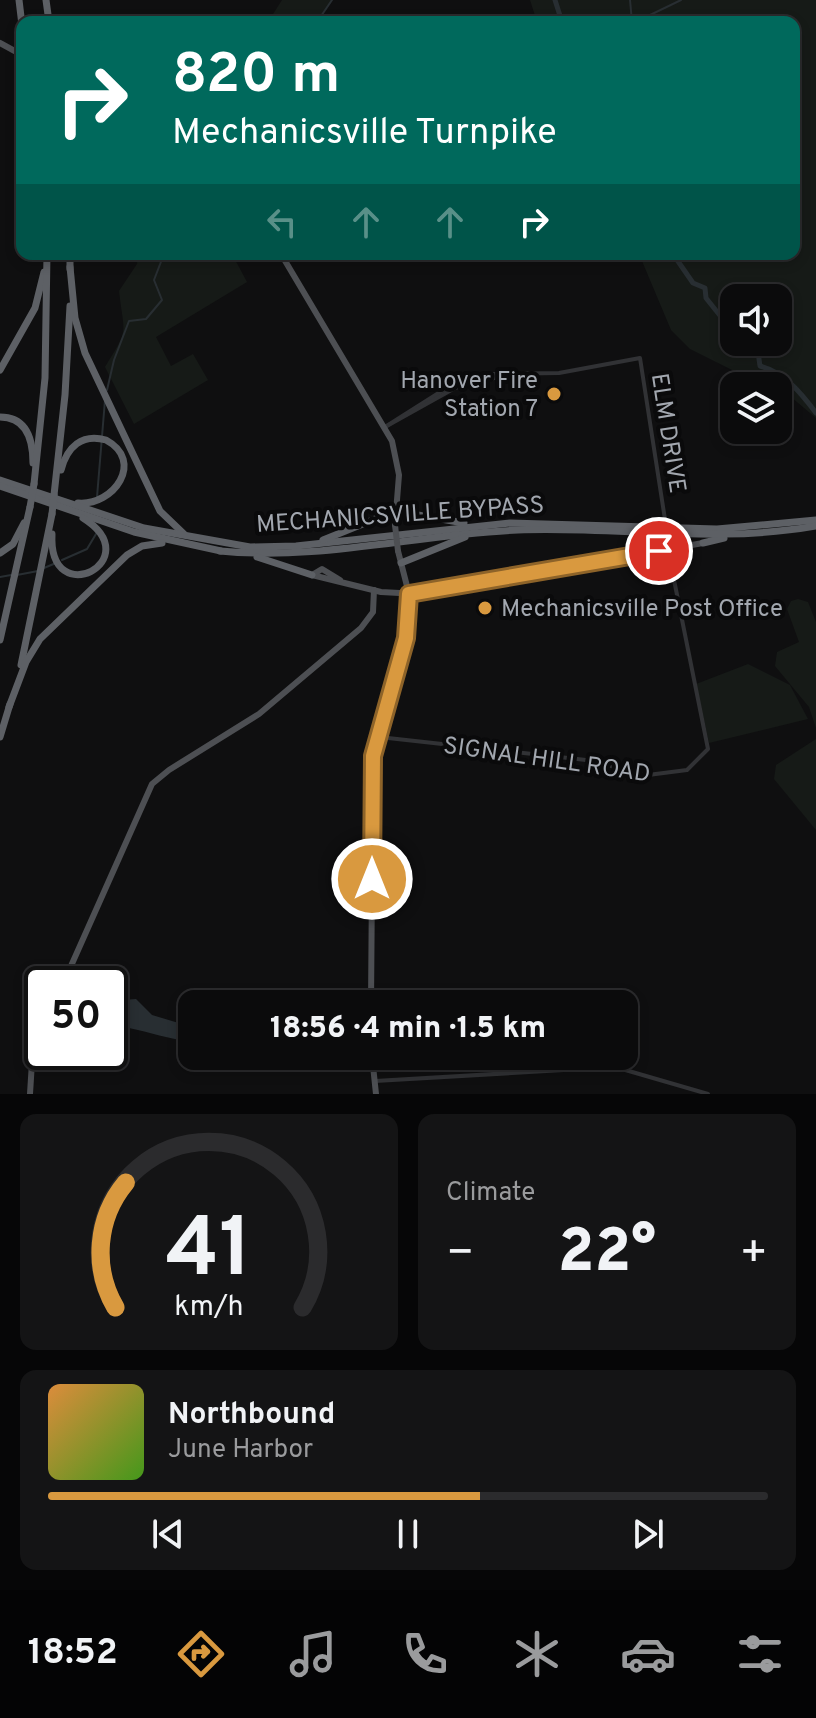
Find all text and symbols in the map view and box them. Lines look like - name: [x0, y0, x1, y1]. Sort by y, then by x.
- text: 820 m: [172, 42, 340, 112]
- icon: right: [40, 48, 144, 152]
- text: Mechanicsville Turnpike: [172, 111, 557, 157]
- icon: left: [260, 200, 304, 244]
- icon: ahead: [344, 200, 388, 244]
- icon: ahead: [428, 200, 472, 244]
- icon: right: [512, 200, 556, 244]
- map controls: [720, 284, 792, 444]
- button: sound: [720, 284, 792, 356]
- place label: Hanover Fire Station 7: [400, 367, 538, 425]
- street label: ELM DRIVE: [643, 371, 691, 495]
- button: layers: [720, 372, 792, 444]
- marker: Hanover Fire Station 7: [545, 385, 563, 403]
- street label: MECHANICSVILLE BYPASS: [255, 491, 545, 541]
- pin: [625, 517, 693, 585]
- icon: arrive: [637, 529, 681, 573]
- place label: Mechanicsville Post Office: [501, 595, 783, 625]
- marker: Mechanicsville Post Office: [476, 599, 494, 617]
- street label: SIGNAL HILL ROAD: [441, 732, 652, 790]
- position arrow: [330, 837, 414, 921]
- speed limit sign: 50: [24, 966, 128, 1070]
- text: 18:56 · 4 min · 1.5 km: [270, 1011, 546, 1048]
- text: Climate: [446, 1177, 535, 1210]
- text: 41: [166, 1201, 252, 1306]
- text: 22°: [558, 1217, 656, 1293]
- text: −: [446, 1227, 474, 1283]
- text: +: [740, 1227, 768, 1283]
- text: km/h: [174, 1290, 244, 1326]
- text: Northbound: [168, 1397, 335, 1434]
- text: June Harbor: [168, 1434, 313, 1467]
- icon: previous: [146, 1512, 190, 1556]
- icon: pause: [386, 1512, 430, 1556]
- icon: next: [626, 1512, 670, 1556]
- icon: directions: [173, 1626, 229, 1682]
- icon: music: [285, 1626, 341, 1682]
- icon: phone: [397, 1626, 453, 1682]
- icon: climate: [509, 1626, 565, 1682]
- icon: car: [620, 1626, 676, 1682]
- icon: filters: [732, 1626, 788, 1682]
- text: 18:52: [28, 1631, 118, 1677]

